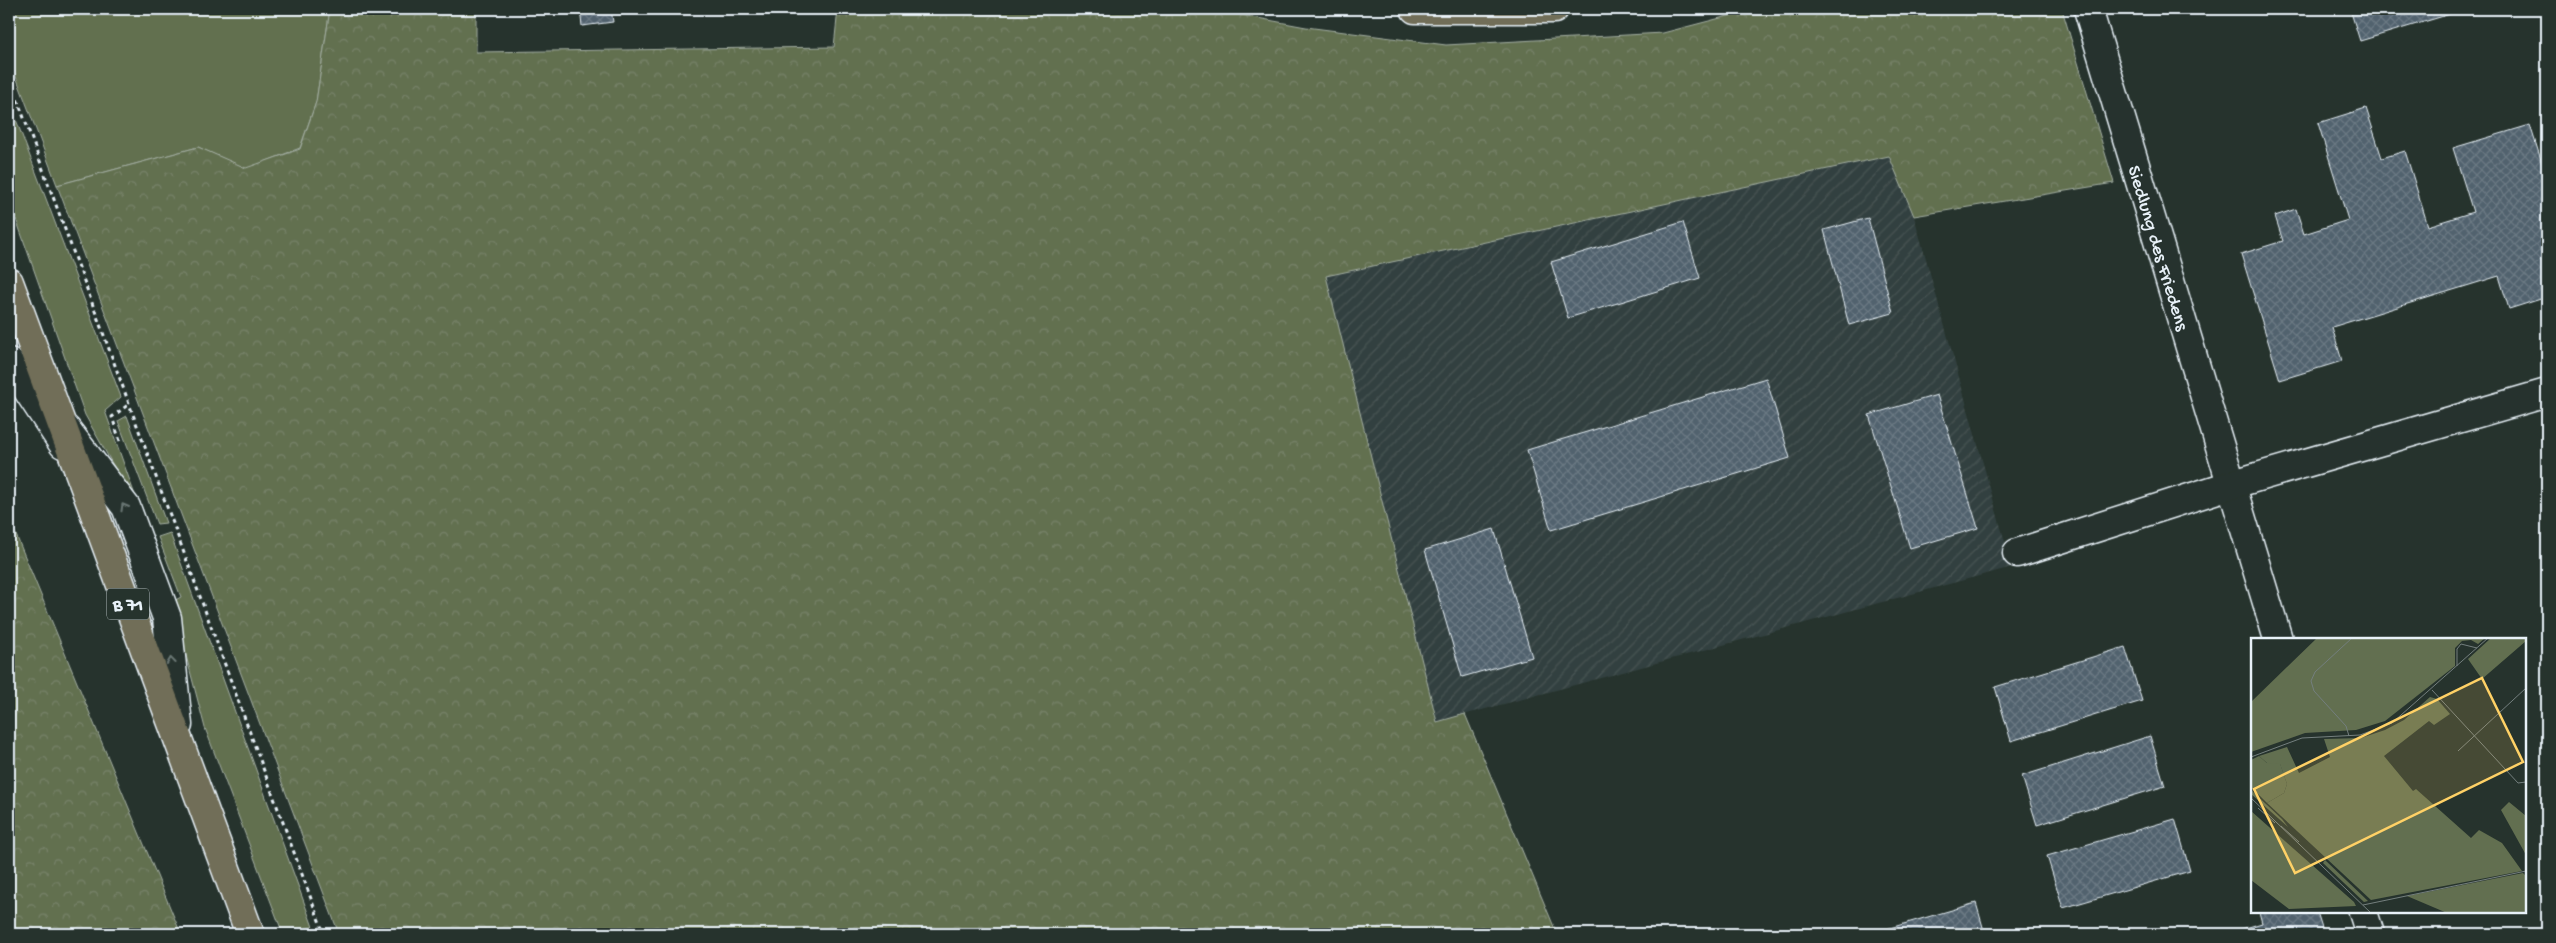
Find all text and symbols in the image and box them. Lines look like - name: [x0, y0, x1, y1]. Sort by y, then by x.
- street label: Siedlung des Friedens: [2121, 163, 2193, 335]
- one-way arrow: [121, 503, 131, 512]
- road number: B 71: [107, 588, 149, 620]
- inset map: [2251, 638, 2526, 913]
- one-way arrow: [166, 656, 177, 664]

